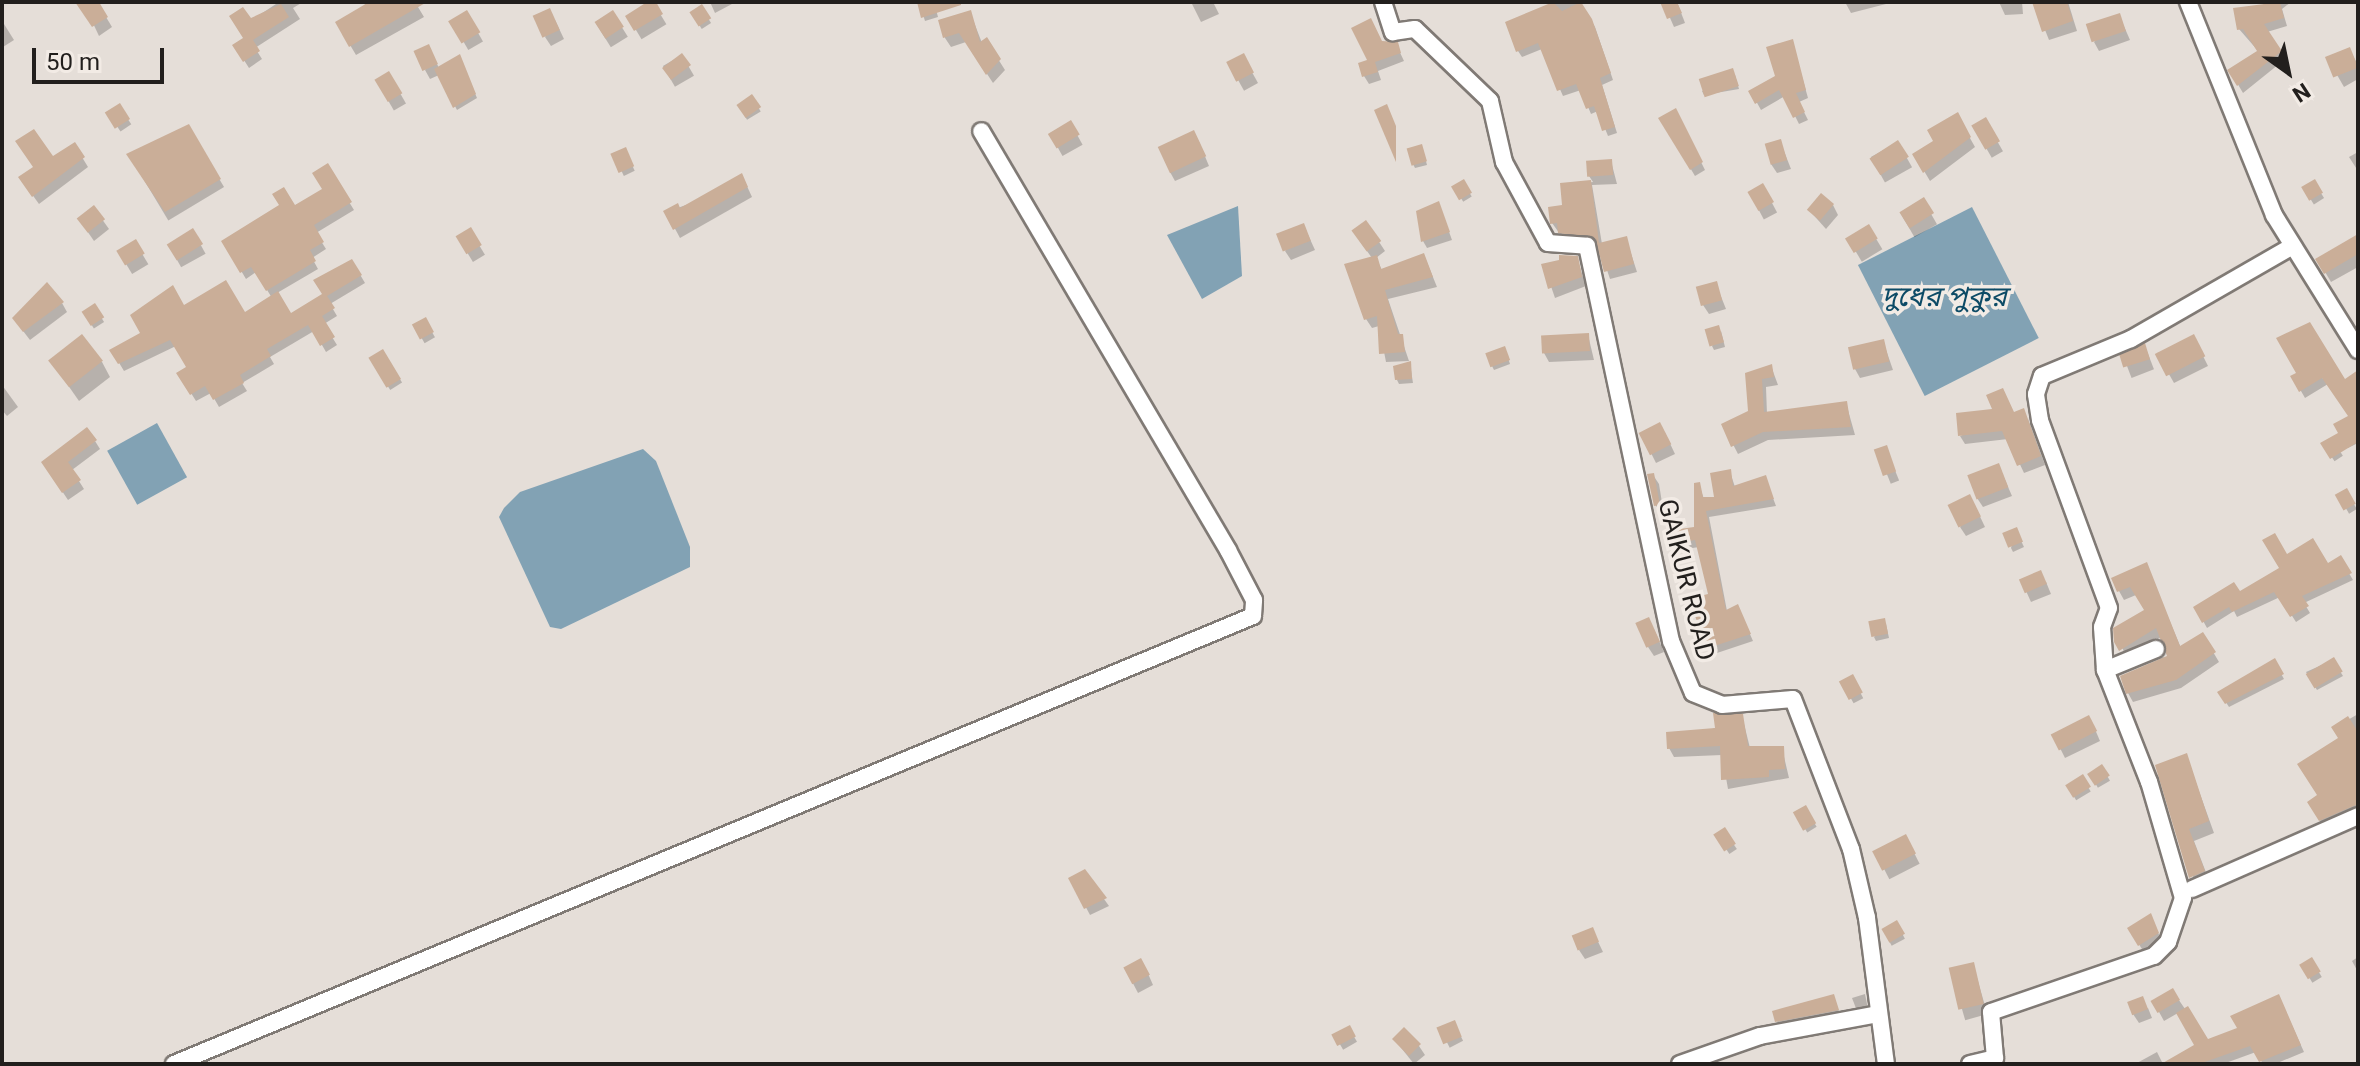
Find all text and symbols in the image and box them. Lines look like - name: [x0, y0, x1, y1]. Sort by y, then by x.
- scale bar: [36, 32, 168, 82]
- north arrow: [2248, 32, 2328, 112]
- text: 50 m: [46, 48, 100, 76]
- text: N: [2288, 78, 2315, 107]
- water label: দুধের পুকুর: [1881, 280, 2007, 314]
- street label: GAIKUR ROAD: [1651, 496, 1721, 664]

